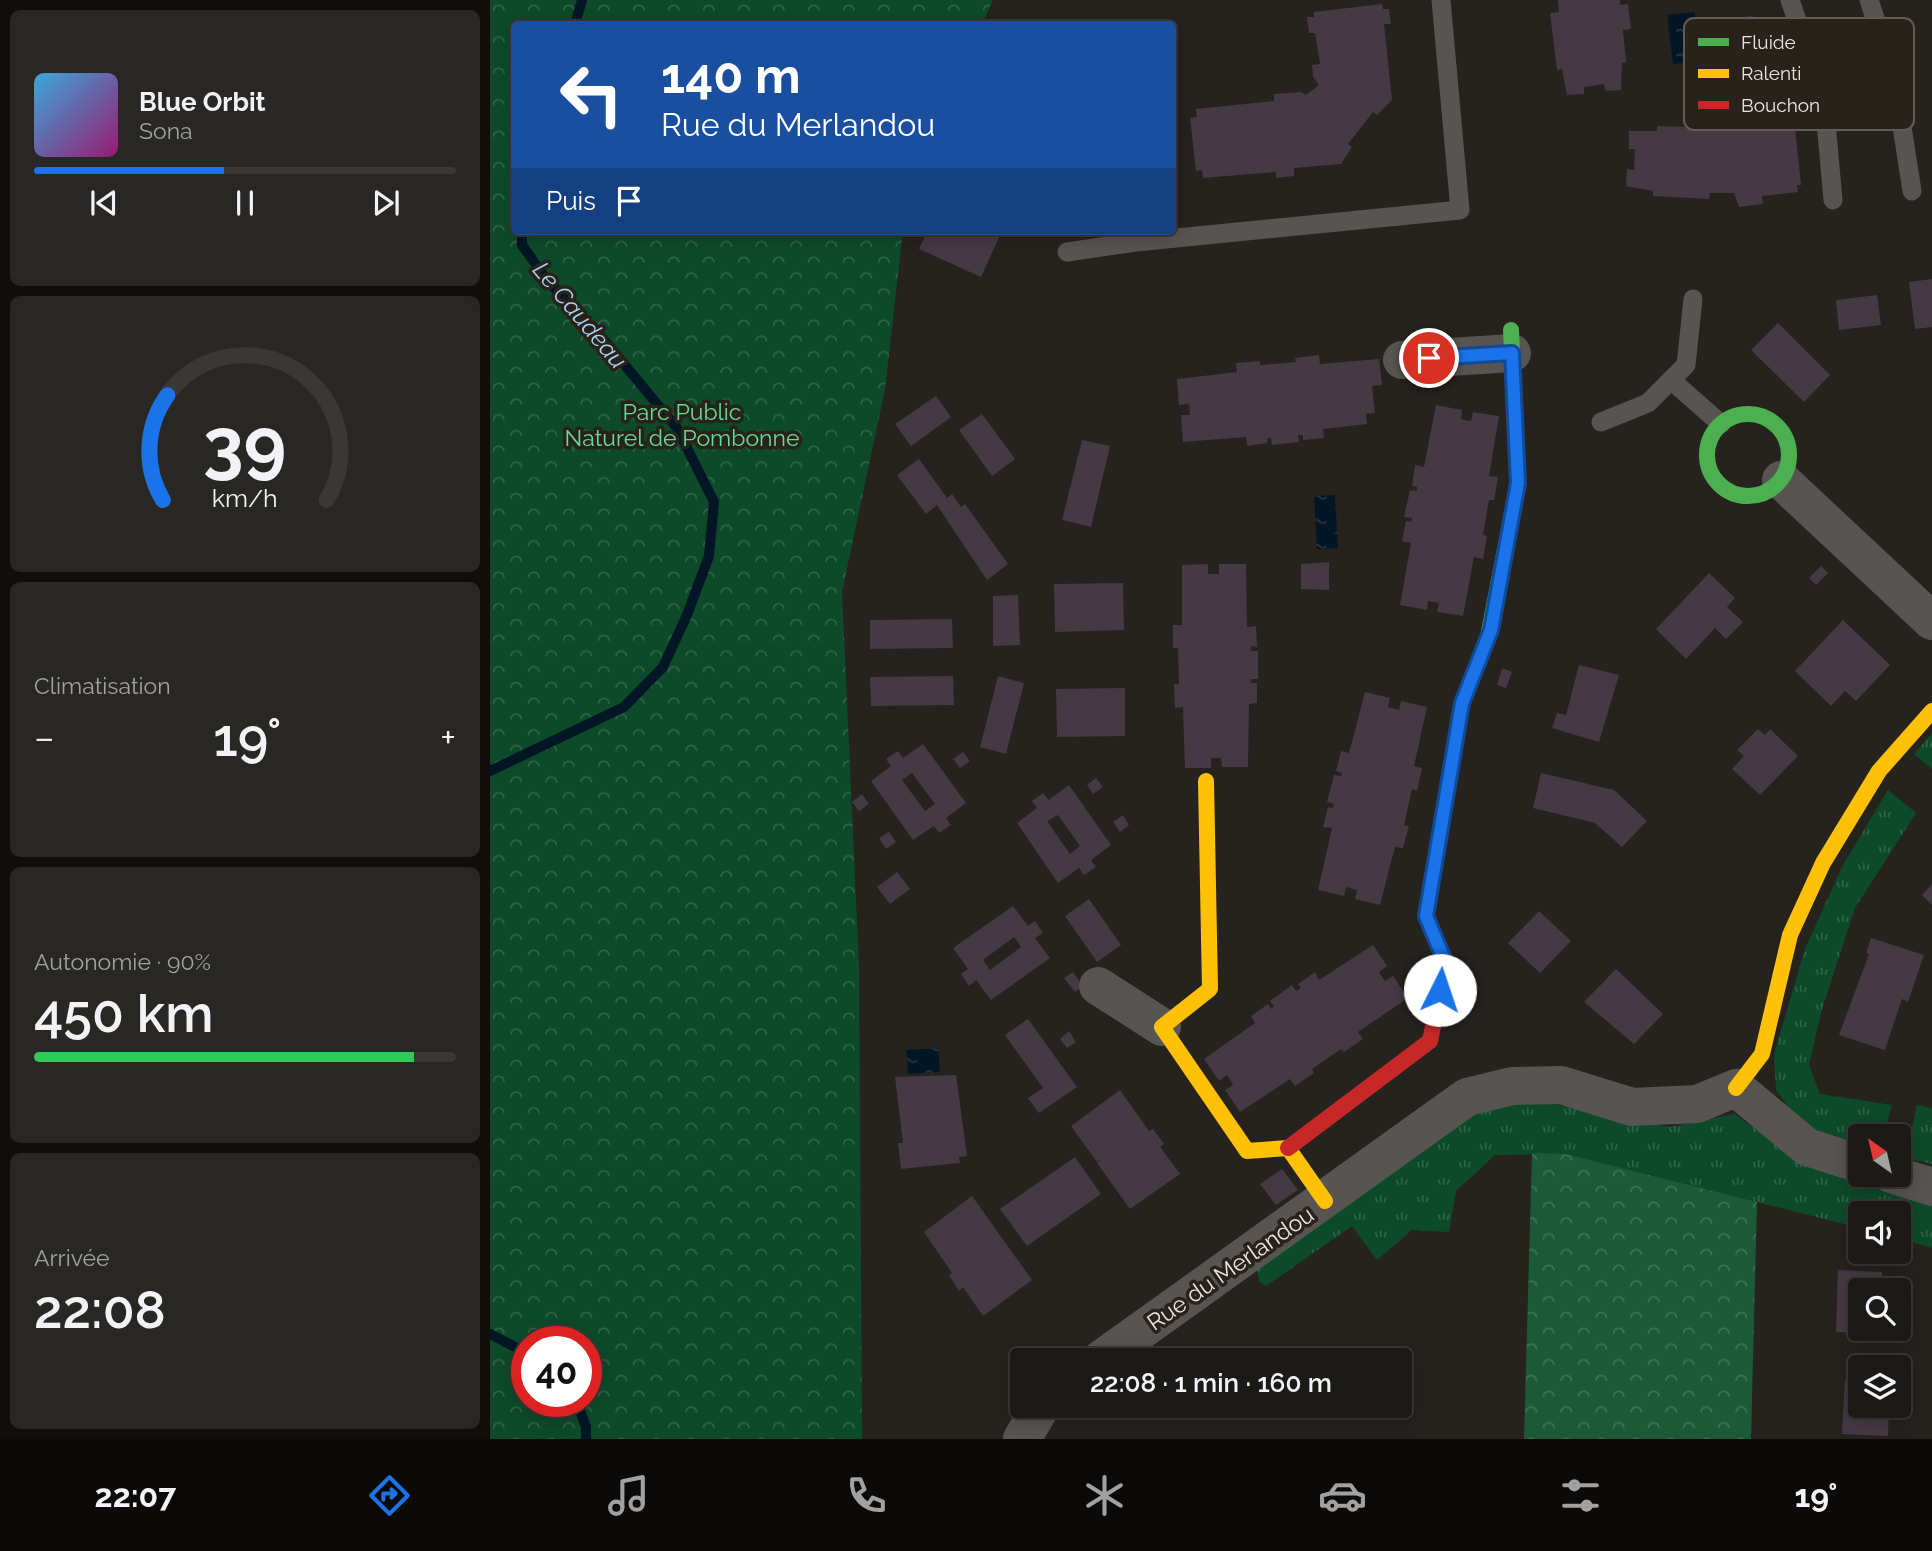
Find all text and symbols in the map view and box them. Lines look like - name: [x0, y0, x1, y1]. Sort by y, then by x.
- legend: [1684, 18, 1914, 130]
- text: Fluide: [1741, 31, 1796, 53]
- text: 140 m: [661, 47, 801, 104]
- icon: left: [546, 49, 637, 140]
- text: Ralenti: [1741, 62, 1801, 84]
- text: Blue Orbit: [139, 87, 266, 117]
- text: Bouchon: [1741, 94, 1820, 116]
- text: Rue du Merlandou: [661, 106, 935, 143]
- text: Sona: [139, 117, 193, 144]
- icon: arrive: [610, 182, 648, 220]
- icon: previous: [85, 184, 123, 222]
- icon: pause: [226, 184, 264, 222]
- icon: next: [367, 184, 405, 222]
- text: Puis: [546, 186, 596, 216]
- water label: Le Caudeau: [527, 256, 633, 374]
- pin: [1399, 328, 1459, 388]
- icon: arrive: [1410, 339, 1448, 377]
- park label: Parc Public Naturel de Pombonne: [565, 398, 799, 451]
- text: 39: [203, 402, 287, 487]
- text: km/h: [212, 482, 278, 512]
- text: Climatisation: [34, 672, 171, 699]
- text: 19°: [213, 707, 281, 768]
- text: −: [34, 715, 54, 760]
- text: +: [440, 715, 456, 760]
- text: Autonomie · 90%: [34, 948, 211, 975]
- position arrow: [1403, 953, 1477, 1027]
- text: 450 km: [34, 983, 213, 1044]
- north arrow: [1848, 1124, 1911, 1186]
- map controls: [1848, 1124, 1911, 1418]
- street label: Rue du Merlandou: [1142, 1200, 1318, 1336]
- button: sound: [1848, 1201, 1911, 1264]
- text: Arrivée: [34, 1244, 110, 1271]
- button: search: [1848, 1278, 1911, 1341]
- text: 22:08: [34, 1279, 166, 1340]
- speed limit sign: 40: [511, 1326, 602, 1417]
- button: layers: [1848, 1355, 1911, 1418]
- text: 22:08 · 1 min · 160 m: [1090, 1368, 1332, 1398]
- icon: directions: [365, 1471, 414, 1520]
- icon: music: [604, 1471, 653, 1520]
- icon: phone: [842, 1471, 891, 1520]
- icon: climate: [1080, 1471, 1129, 1520]
- icon: car: [1318, 1471, 1367, 1520]
- icon: filters: [1556, 1471, 1605, 1520]
- text: 22:07: [95, 1477, 176, 1514]
- text: 19°: [1795, 1477, 1837, 1514]

